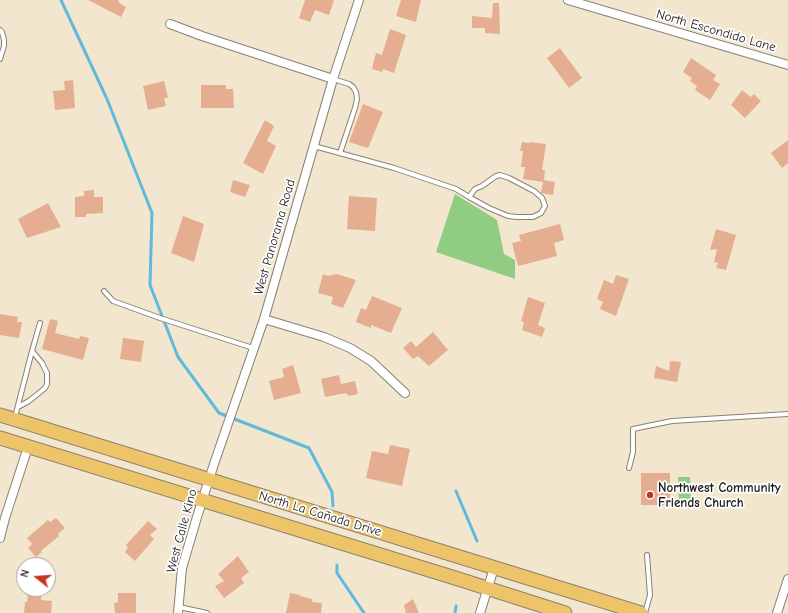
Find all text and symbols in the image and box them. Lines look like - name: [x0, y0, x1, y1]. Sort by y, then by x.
- street label: North Escondido Lane: [654, 6, 778, 56]
- street label: West Panorama Road: [251, 177, 299, 297]
- place label: Northwest Community Friends Church: [658, 480, 781, 511]
- street label: West Calle Kino: [163, 487, 201, 575]
- street label: North La Cañada Drive: [257, 488, 383, 540]
- marker: Northwest Community Friends Church: [645, 490, 655, 500]
- north arrow: [16, 557, 56, 597]
- text: N: [18, 568, 32, 579]

